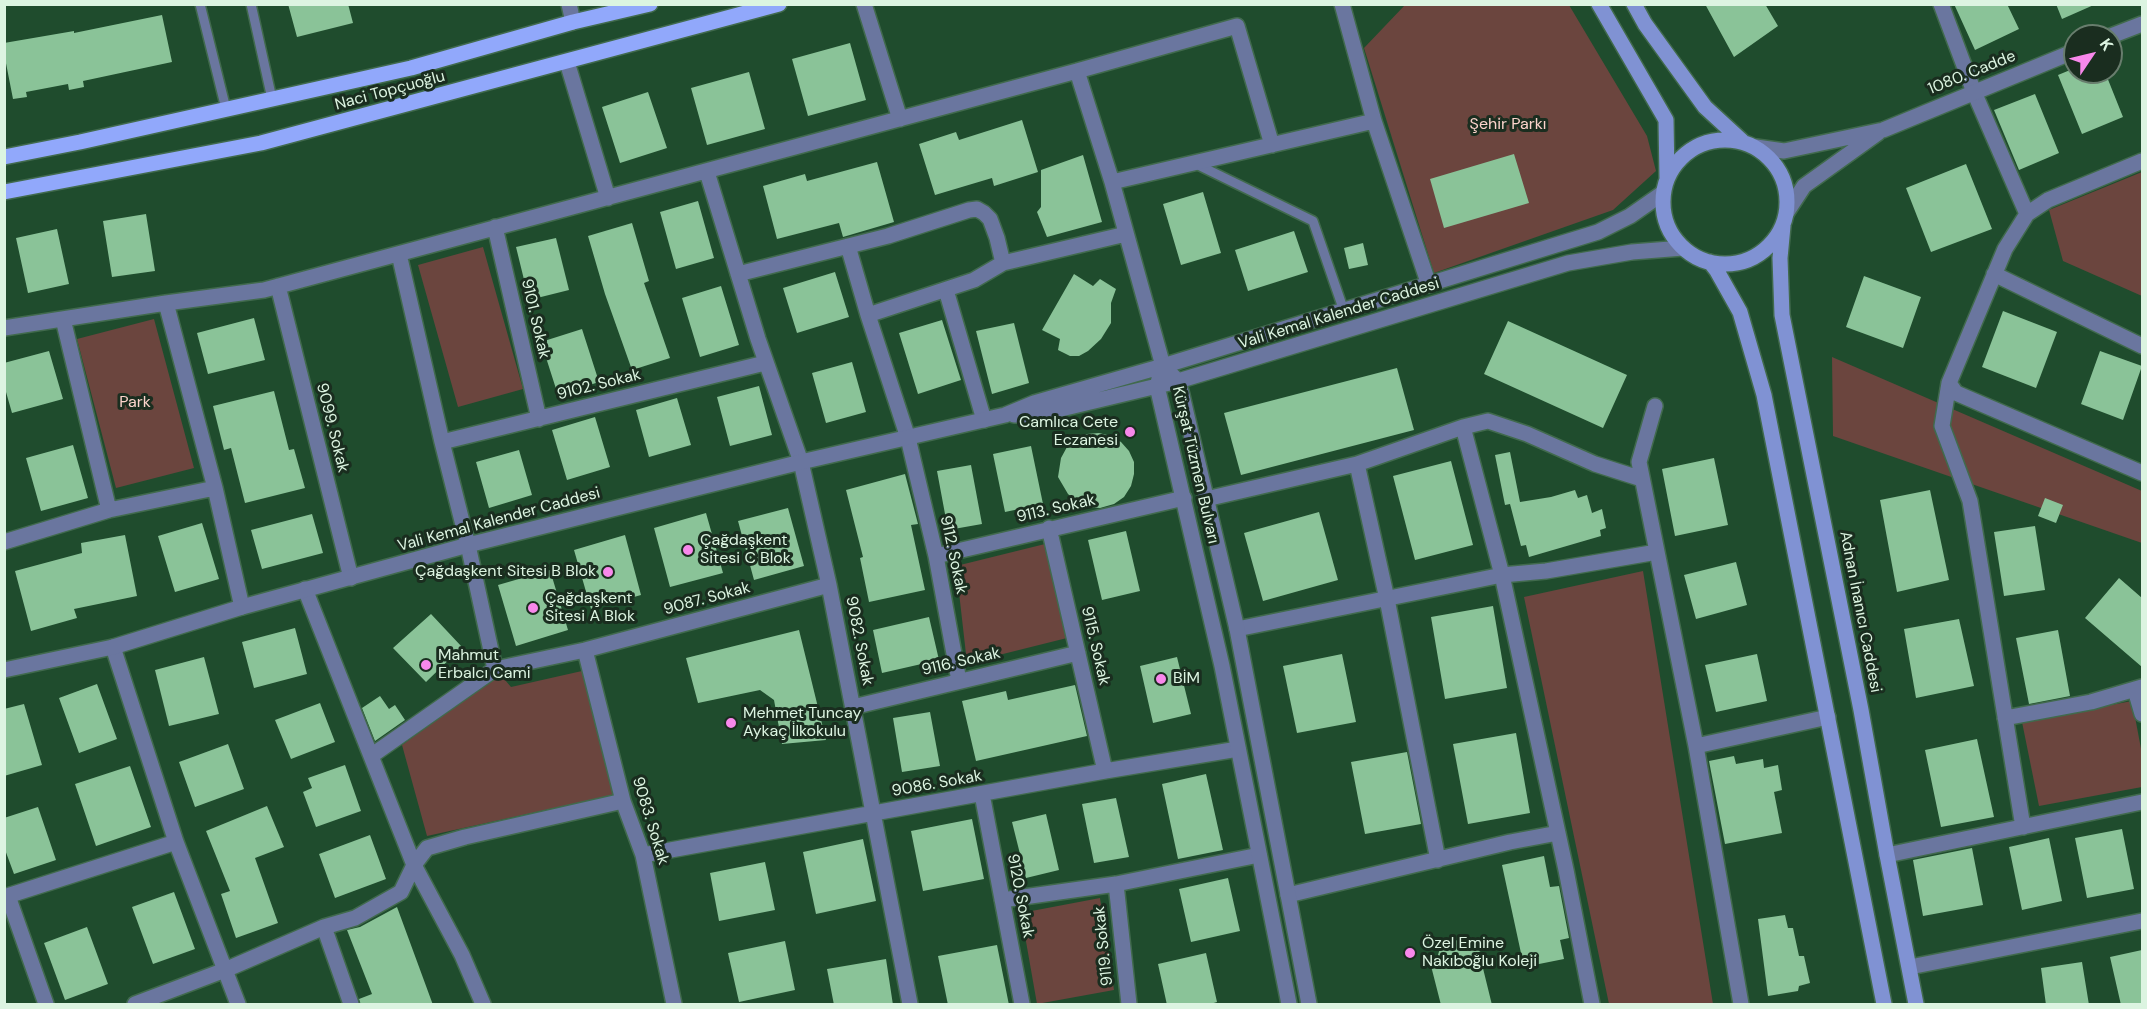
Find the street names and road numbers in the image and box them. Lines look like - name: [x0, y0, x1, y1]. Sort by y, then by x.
- street label: 1080. Cadde: [1925, 47, 2019, 99]
- street label: Naci Topçuoğlu: [333, 67, 447, 115]
- street label: Vali Kemal Kalender Caddesi: [1236, 274, 1442, 354]
- street label: 9101. Sokak: [516, 277, 554, 361]
- street label: 9102. Sokak: [555, 365, 643, 405]
- street label: 9099. Sokak: [312, 381, 352, 475]
- street label: Kürşat Tüzmen Bulvarı: [1168, 384, 1222, 546]
- street label: Vali Kemal Kalender Caddesi: [396, 484, 602, 556]
- street label: 9113. Sokak: [1015, 491, 1097, 527]
- street label: 9112. Sokak: [935, 514, 971, 596]
- street label: Adnan İnanıcı Caddesi: [1835, 530, 1885, 694]
- street label: 9087. Sokak: [662, 578, 752, 620]
- street label: 9082. Sokak: [841, 595, 877, 687]
- street label: 9115. Sokak: [1077, 605, 1113, 687]
- street label: 9116. Sokak: [920, 644, 1002, 680]
- street label: 9086. Sokak: [890, 767, 984, 801]
- street label: 9083. Sokak: [627, 775, 673, 867]
- street label: 9120. Sokak: [1002, 852, 1038, 940]
- street label: 9119. Sokak: [1090, 905, 1118, 987]

